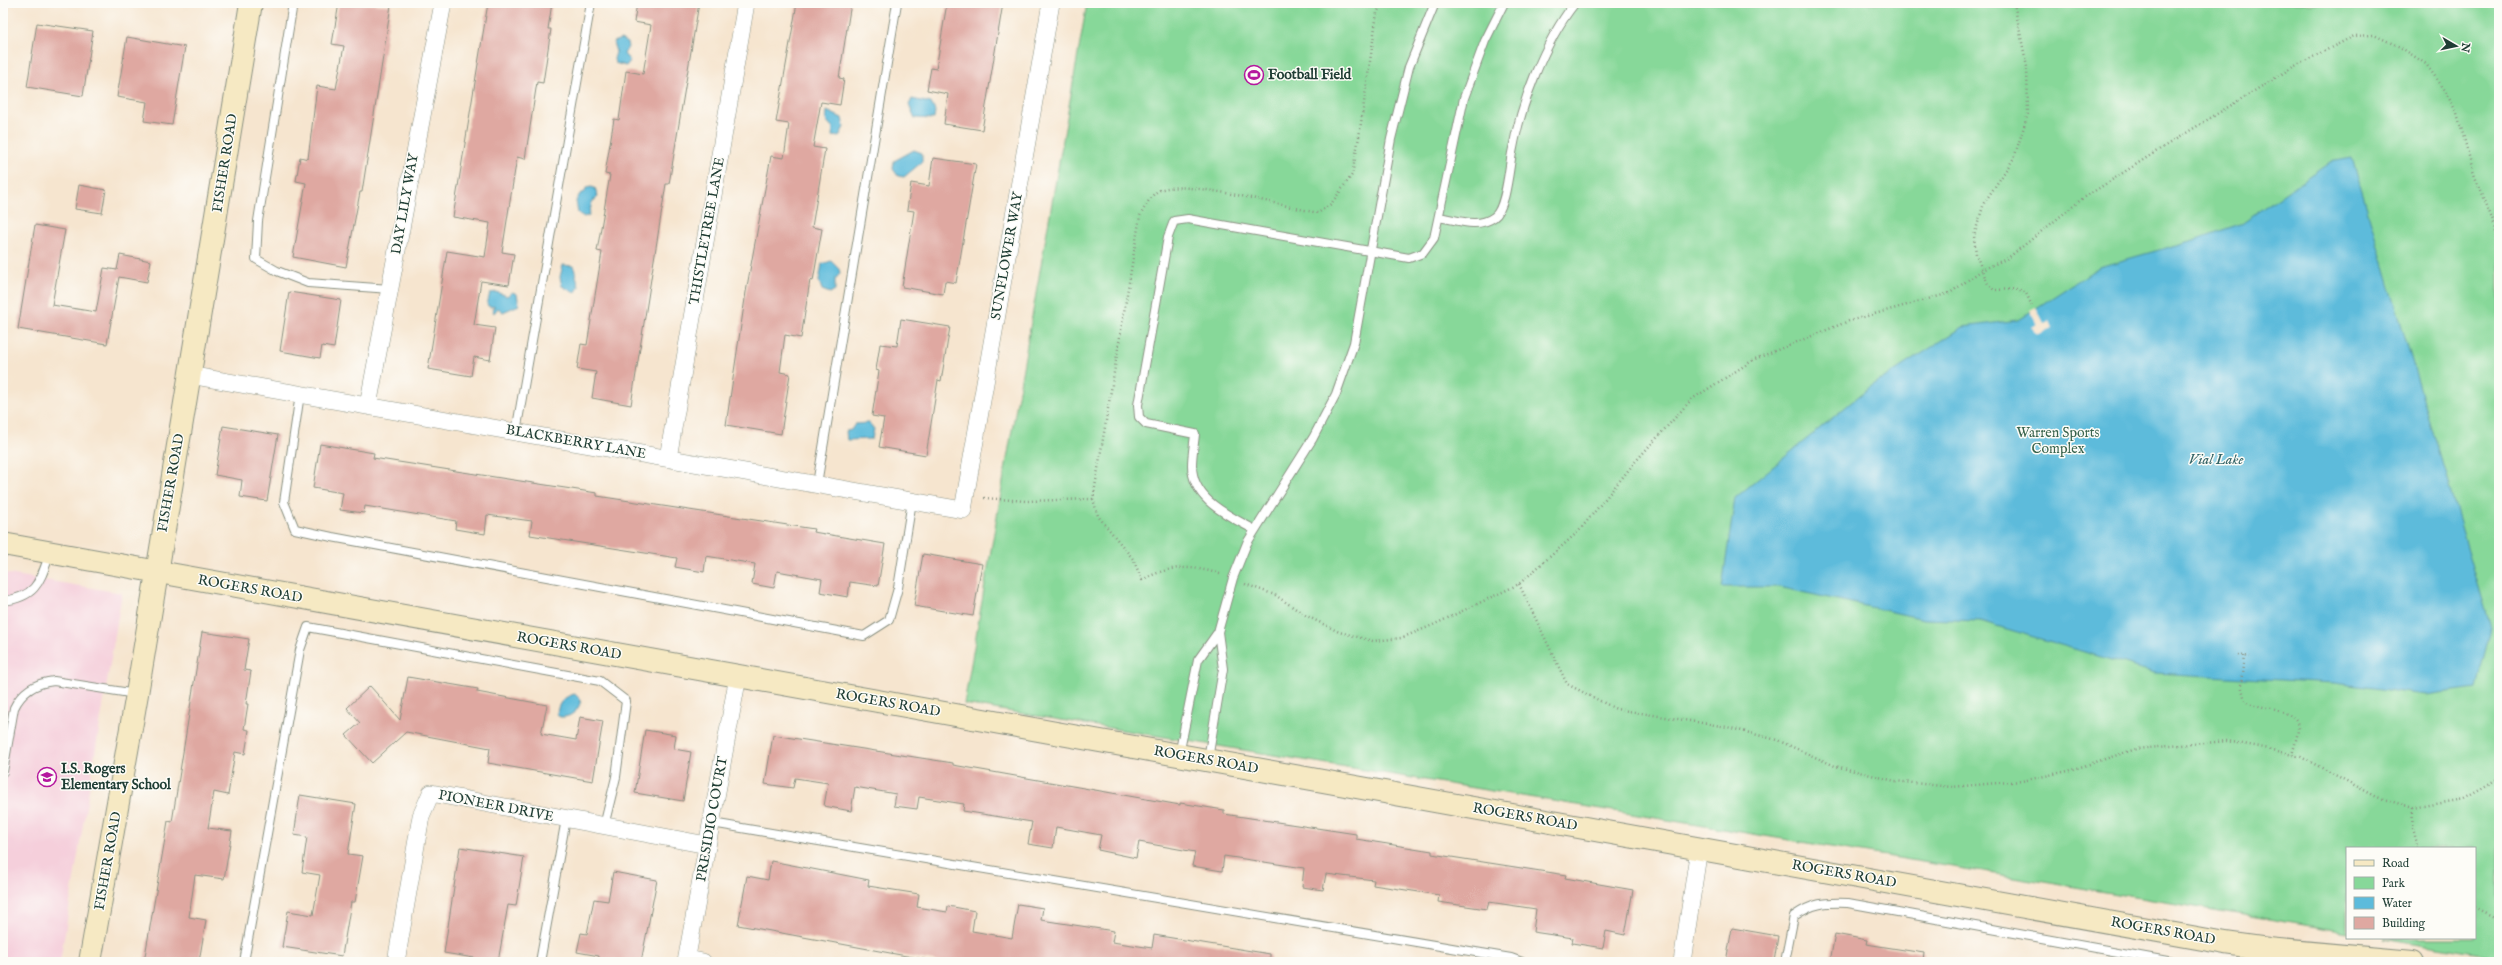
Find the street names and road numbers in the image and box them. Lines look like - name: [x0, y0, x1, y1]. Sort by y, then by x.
- street label: FISHER ROAD: [208, 112, 242, 214]
- street label: DAY LILY WAY: [387, 151, 423, 256]
- street label: THISTLETREE LANE: [685, 155, 729, 306]
- street label: SUNFLOWER WAY: [987, 189, 1027, 321]
- street label: BLACKBERRY LANE: [504, 421, 648, 463]
- street label: FISHER ROAD: [153, 432, 189, 534]
- street label: ROGERS ROAD: [196, 571, 304, 607]
- street label: ROGERS ROAD: [515, 628, 623, 664]
- street label: ROGERS ROAD: [834, 685, 942, 721]
- street label: ROGERS ROAD: [1152, 742, 1260, 778]
- street label: PRESIDIO COURT: [692, 754, 732, 883]
- street label: PIONEER DRIVE: [437, 786, 555, 826]
- street label: ROGERS ROAD: [1471, 799, 1579, 835]
- street label: FISHER ROAD: [90, 810, 126, 912]
- street label: ROGERS ROAD: [1790, 856, 1898, 892]
- street label: ROGERS ROAD: [2109, 913, 2217, 949]

